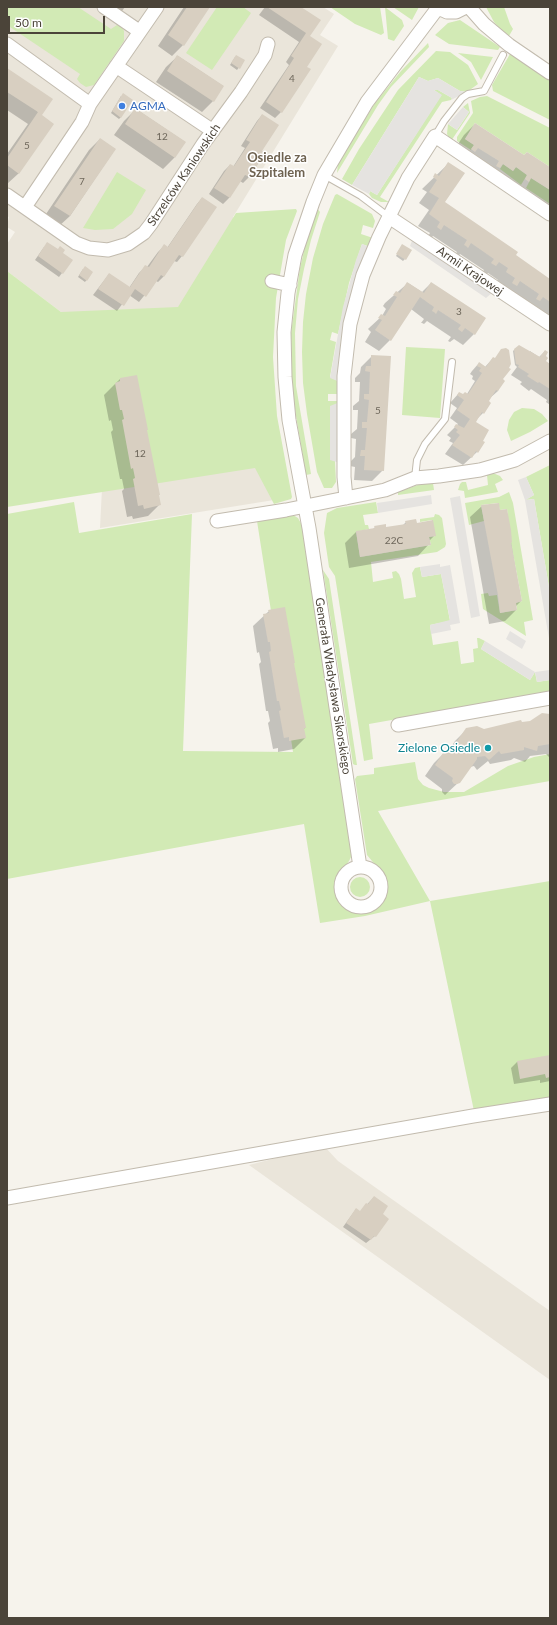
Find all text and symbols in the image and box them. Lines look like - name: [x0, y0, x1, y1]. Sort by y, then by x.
- scale bar: [10, 8, 107, 34]
- text: 50 m: [15, 15, 42, 30]
- house number: 4: [289, 73, 295, 85]
- place label: AGMA: [130, 99, 166, 113]
- marker: AGMA: [117, 101, 127, 111]
- street label: Strzelców Kaniowskich: [144, 121, 224, 229]
- house number: 12: [156, 131, 168, 143]
- house number: 5: [24, 140, 30, 152]
- district label: Osiedle za Szpitalem: [247, 150, 307, 181]
- house number: 7: [79, 176, 85, 188]
- street label: Armii Krajowej: [434, 243, 506, 299]
- house number: 3: [456, 306, 462, 318]
- house number: 5: [375, 405, 381, 417]
- house number: 12: [134, 448, 146, 460]
- house number: 22C: [385, 535, 403, 547]
- street label: Generała Władysława Sikorskiego: [312, 597, 354, 775]
- place label: Zielone Osiedle: [398, 741, 480, 755]
- marker: Zielone Osiedle: [483, 743, 493, 753]

